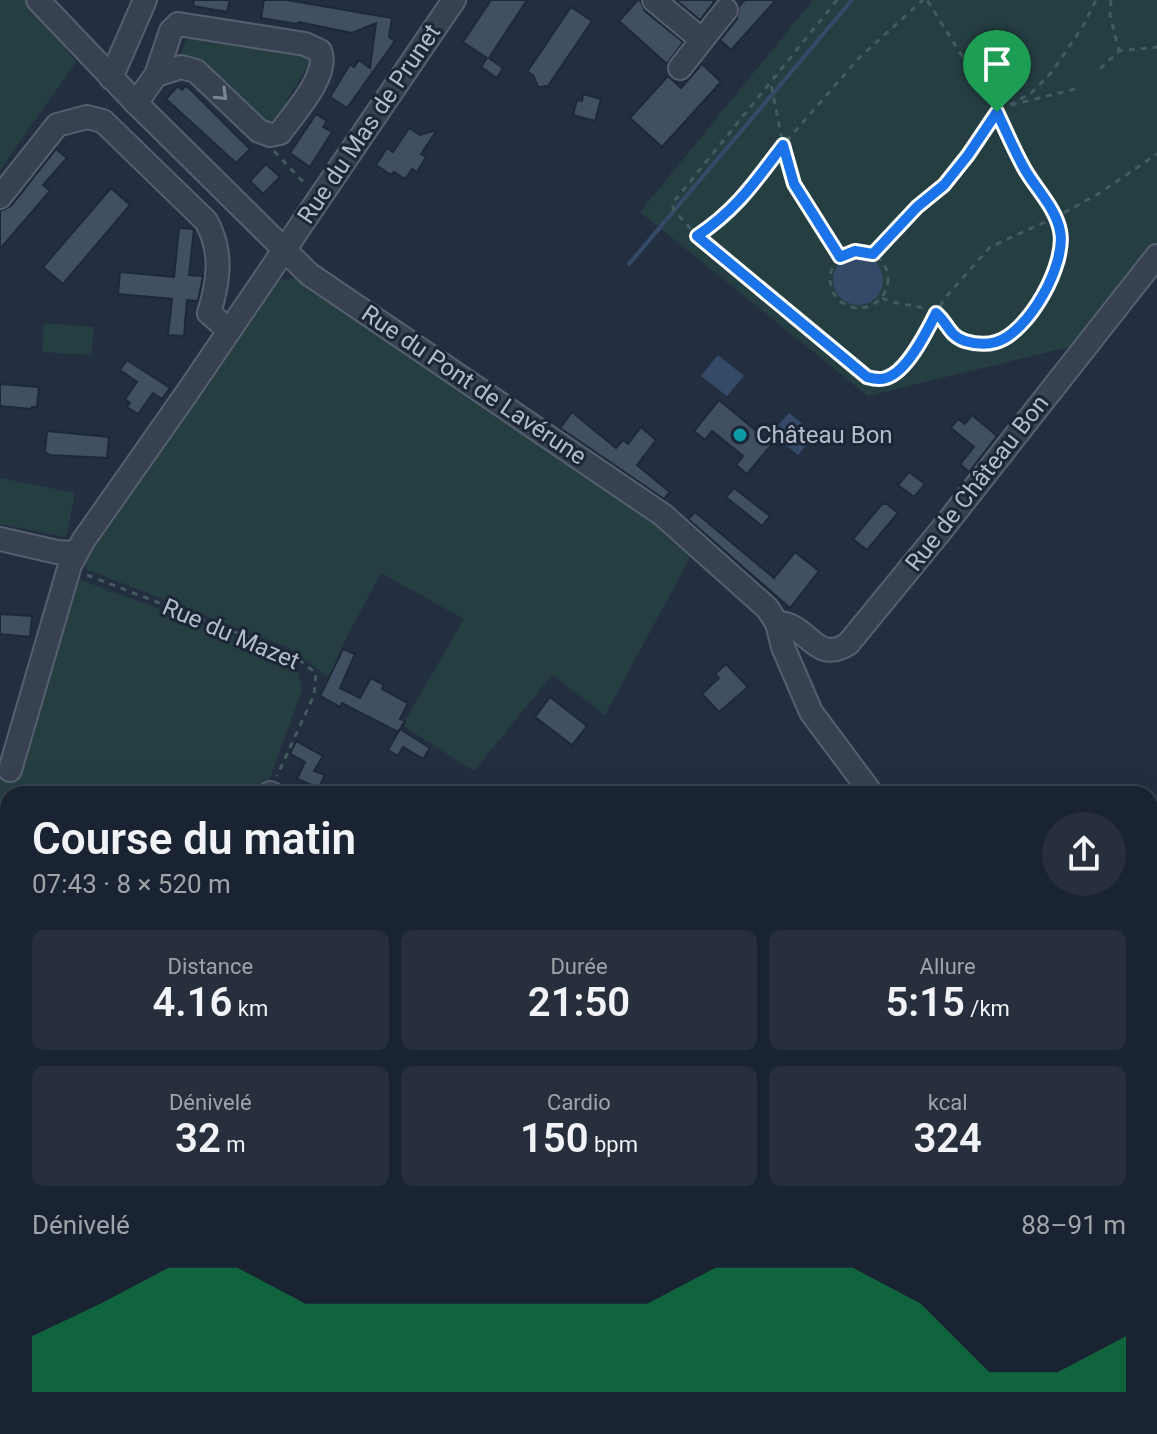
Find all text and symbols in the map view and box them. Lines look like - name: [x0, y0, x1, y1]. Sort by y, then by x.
- street label: Rue du Mas de Prunet: [292, 19, 446, 229]
- pin: [963, 30, 1031, 112]
- icon: arrive: [975, 42, 1019, 86]
- one-way arrow: [213, 86, 227, 100]
- street label: Rue du Pont de Lavérune: [356, 299, 592, 471]
- street label: Rue de Château Bon: [900, 389, 1054, 577]
- place label: Château Bon: [756, 421, 893, 449]
- marker: Château Bon: [731, 426, 749, 444]
- street label: Rue du Mazet: [158, 593, 304, 675]
- button: share: [1042, 812, 1126, 896]
- text: Course du matin: [32, 813, 356, 865]
- text: 07:43 · 8 × 520 m: [32, 869, 231, 899]
- text: Distance: [168, 954, 253, 979]
- text: Durée: [550, 954, 608, 979]
- text: Allure: [920, 954, 976, 979]
- text: 4.16: [152, 979, 232, 1026]
- text: 21:50: [528, 979, 630, 1026]
- text: 5:15: [885, 979, 965, 1026]
- text: km: [232, 996, 268, 1021]
- text: /km: [965, 996, 1010, 1021]
- text: Dénivelé: [169, 1090, 252, 1115]
- text: Cardio: [547, 1090, 611, 1115]
- text: kcal: [928, 1090, 968, 1115]
- text: 32: [175, 1115, 221, 1162]
- text: 150: [520, 1115, 589, 1162]
- text: 324: [913, 1115, 982, 1162]
- text: m: [221, 1132, 246, 1157]
- text: bpm: [589, 1132, 638, 1157]
- text: Dénivelé: [32, 1210, 130, 1240]
- text: 88–91 m: [1021, 1210, 1126, 1240]

